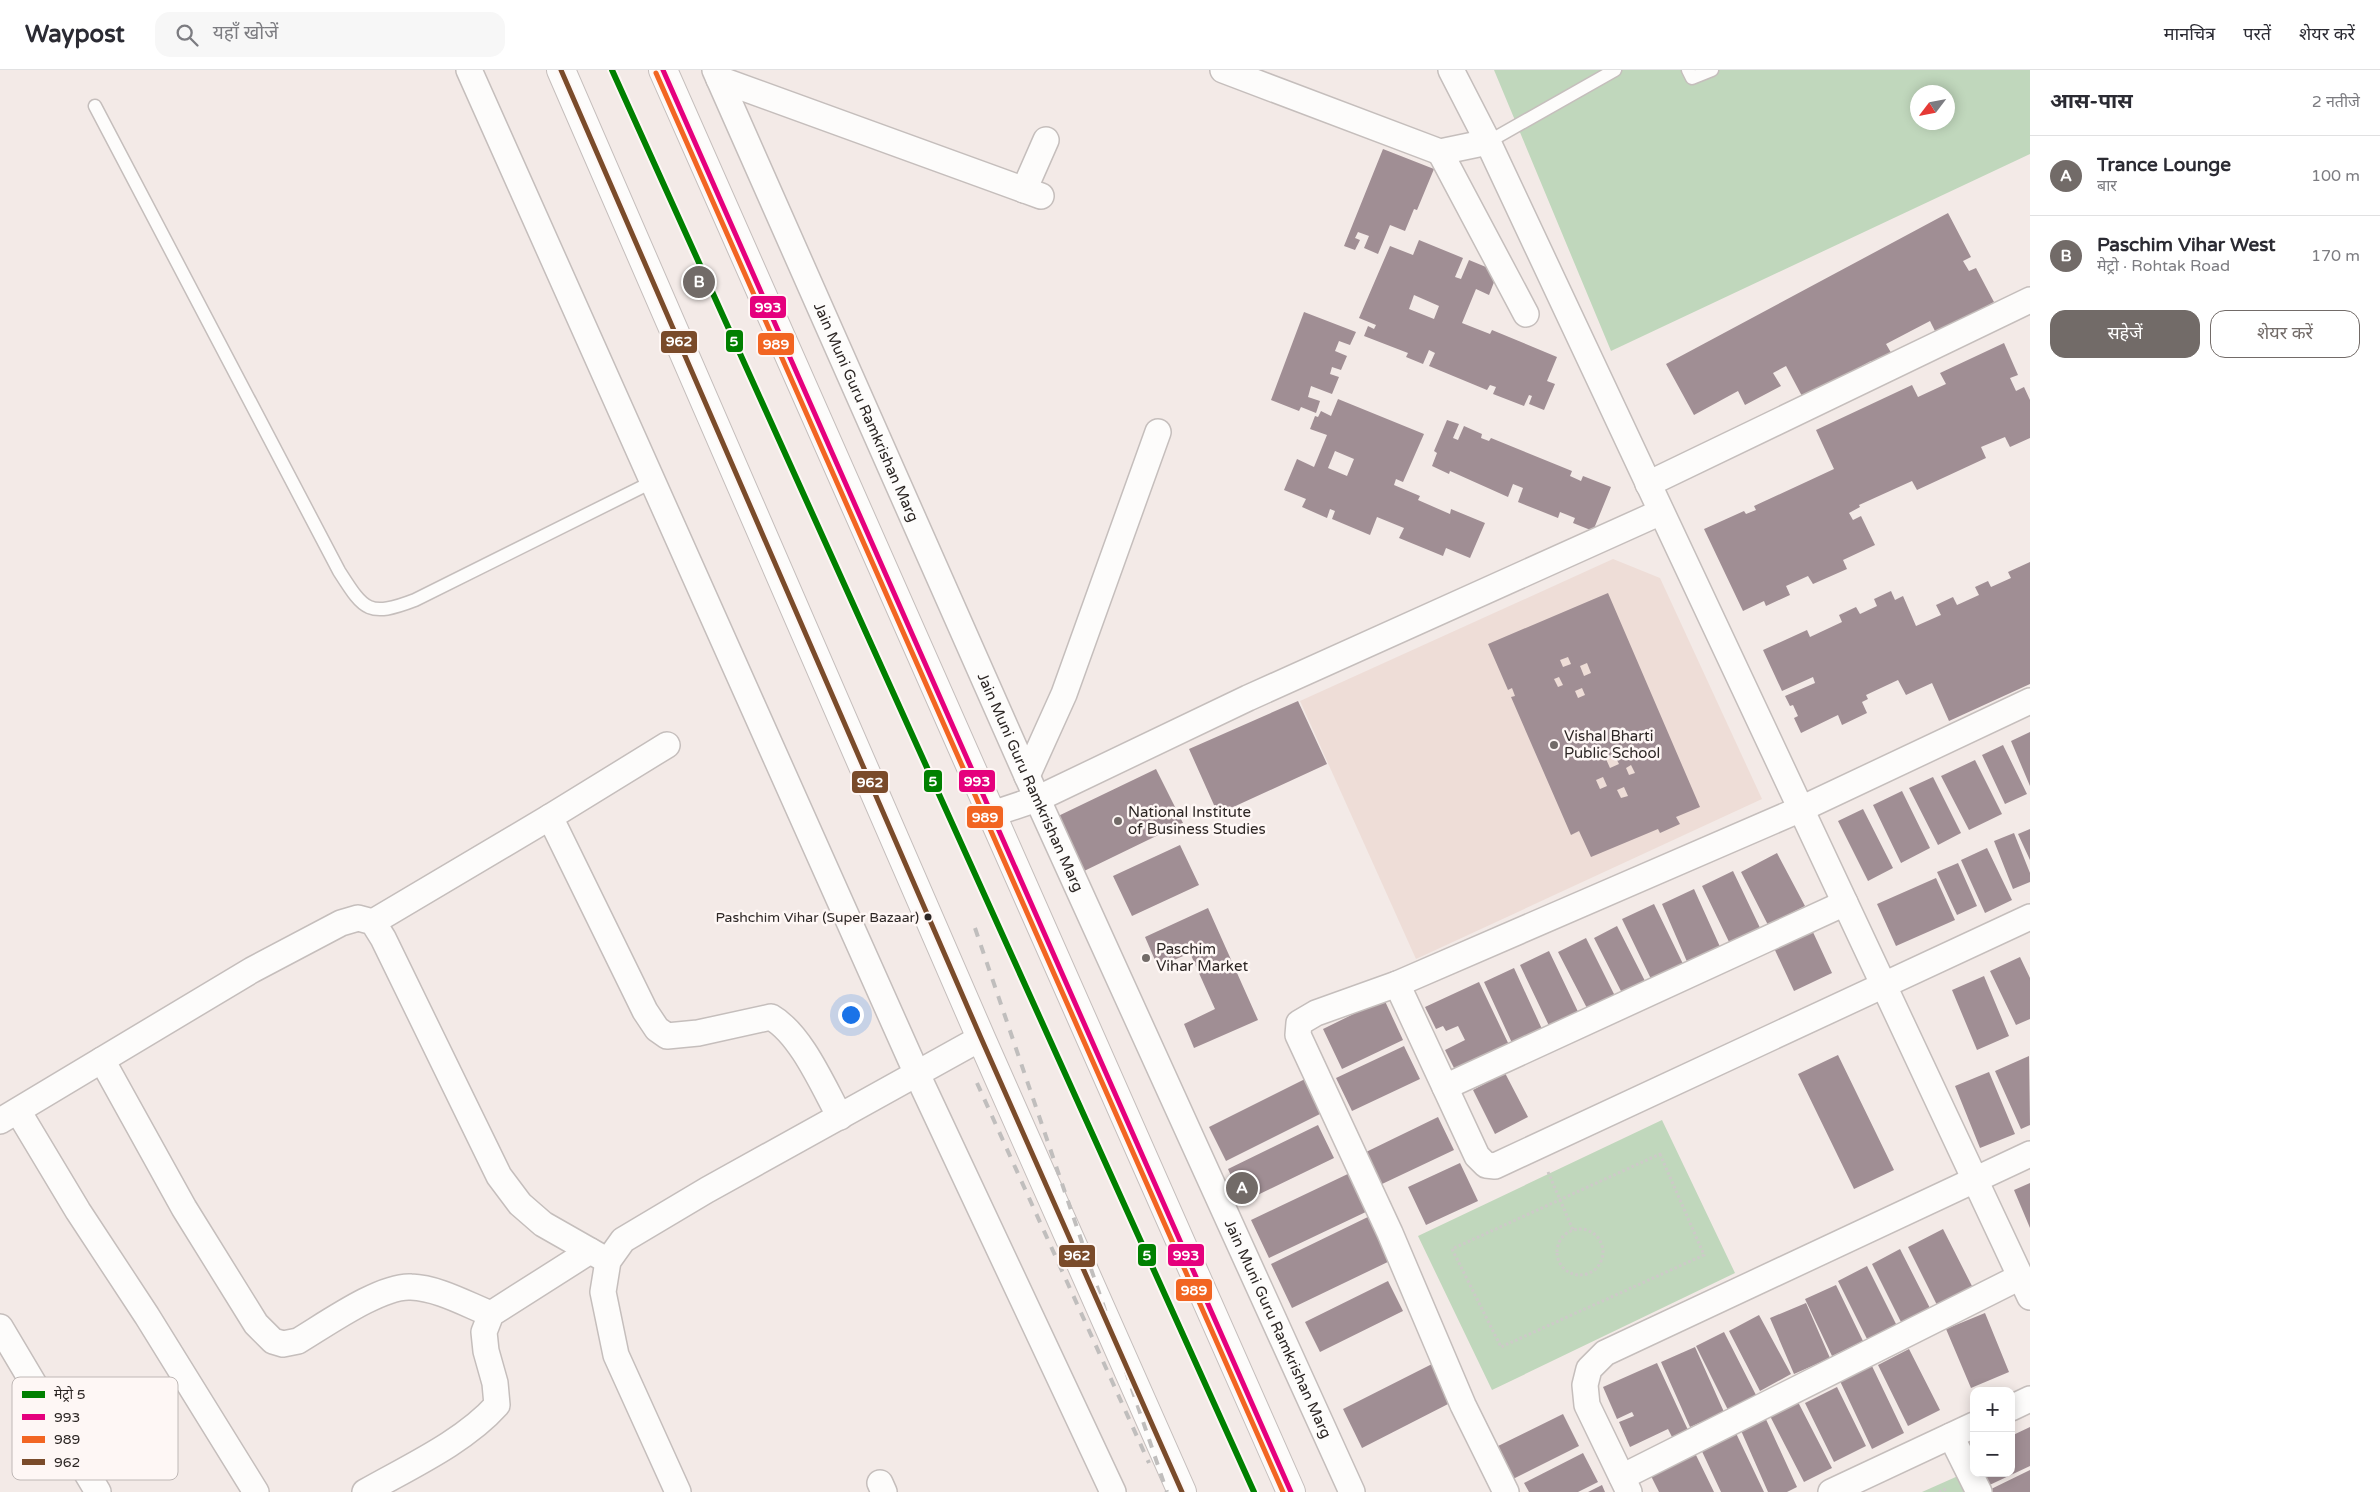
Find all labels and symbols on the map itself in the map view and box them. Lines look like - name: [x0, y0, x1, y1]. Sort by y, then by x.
- north arrow: [1910, 85, 1955, 130]
- pin: B: [683, 263, 715, 301]
- line badge: 993: [749, 295, 787, 319]
- text: 993: [755, 299, 781, 316]
- street label: Jain Muni Guru Ramkrishan Marg: [810, 300, 923, 525]
- line badge: 5: [725, 329, 744, 353]
- line badge: 962: [660, 330, 698, 354]
- line badge: 989: [757, 332, 795, 356]
- text: 962: [666, 333, 692, 350]
- text: 5: [730, 333, 739, 350]
- text: 989: [763, 336, 789, 353]
- street label: Jain Muni Guru Ramkrishan Marg: [974, 670, 1087, 895]
- place label: Vishal Bharti Public School: [1564, 727, 1660, 762]
- marker: Vishal Bharti Public School: [1548, 739, 1560, 751]
- line badge: 5: [923, 769, 943, 793]
- line badge: 993: [958, 769, 996, 793]
- line badge: 962: [851, 770, 889, 794]
- text: 5: [929, 773, 938, 790]
- text: 993: [964, 773, 990, 790]
- text: 962: [857, 774, 883, 791]
- place label: National Institute of Business Studies: [1128, 803, 1266, 838]
- line badge: 989: [966, 805, 1004, 829]
- text: 989: [972, 809, 998, 826]
- marker: National Institute of Business Studies: [1112, 815, 1124, 827]
- place label: Pashchim Vihar (Super Bazaar): [716, 909, 919, 926]
- marker: Pashchim Vihar (Super Bazaar): [923, 912, 933, 922]
- place label: Paschim Vihar Market: [1156, 940, 1248, 975]
- marker: Paschim Vihar Market: [1140, 952, 1152, 964]
- your location: [838, 1002, 864, 1028]
- pin: A: [1226, 1169, 1258, 1207]
- street label: Jain Muni Guru Ramkrishan Marg: [1221, 1217, 1335, 1441]
- line badge: 5: [1137, 1243, 1157, 1267]
- line badge: 993: [1167, 1243, 1205, 1267]
- line badge: 962: [1058, 1244, 1096, 1268]
- text: 962: [1064, 1247, 1090, 1264]
- text: 5: [1143, 1247, 1152, 1264]
- text: 993: [1173, 1247, 1199, 1264]
- line badge: 989: [1175, 1278, 1213, 1302]
- text: 989: [1181, 1282, 1207, 1299]
- legend: [12, 1377, 178, 1480]
- text: मेट्रो 5: [54, 1385, 86, 1403]
- text: 993: [54, 1409, 80, 1426]
- text: 989: [54, 1431, 80, 1448]
- text: 962: [54, 1454, 80, 1471]

